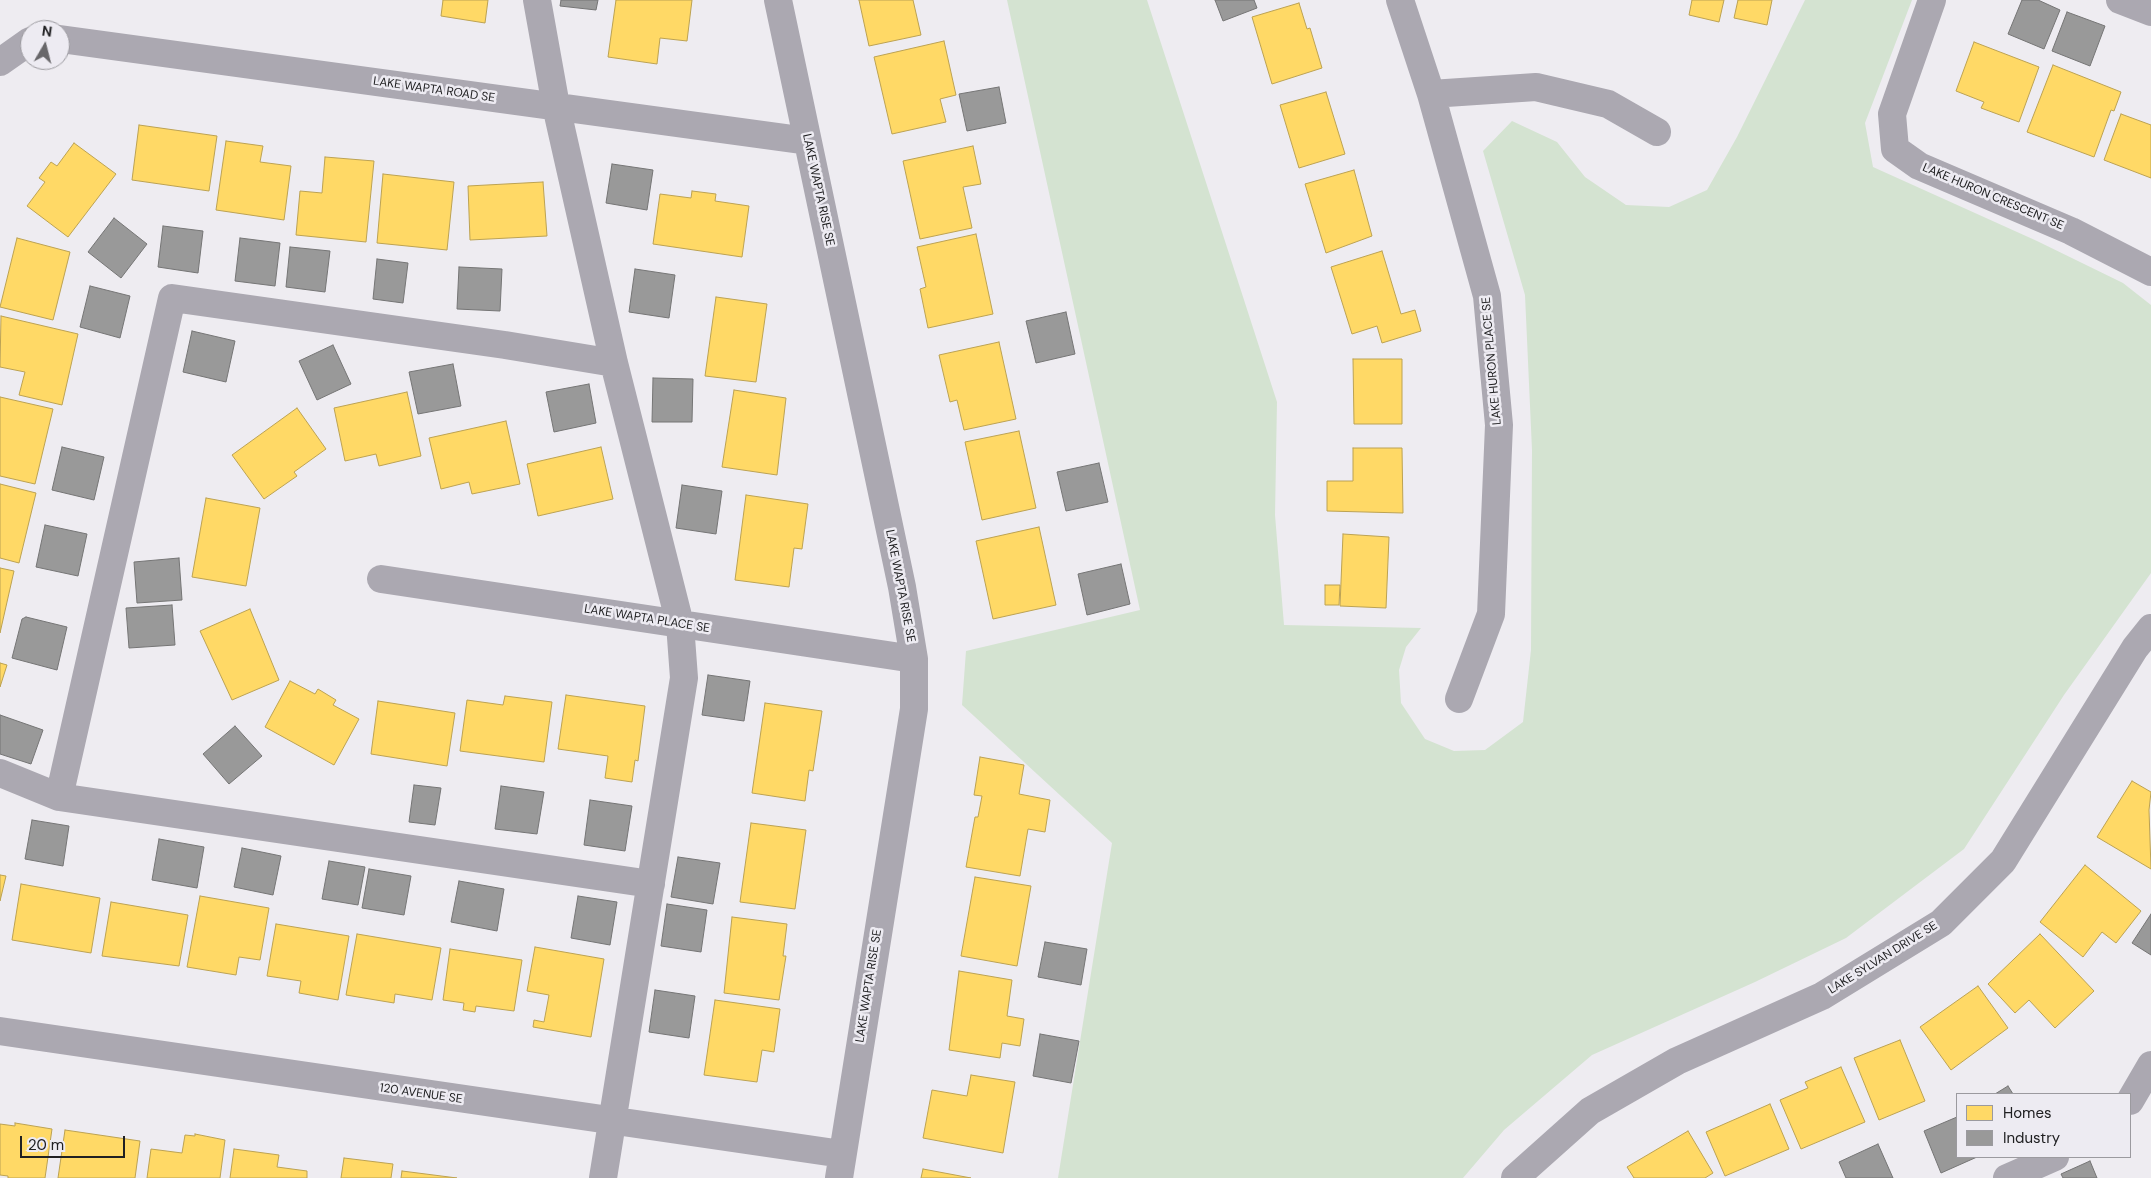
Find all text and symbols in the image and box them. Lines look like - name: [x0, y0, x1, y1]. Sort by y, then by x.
- north arrow: [20, 20, 70, 70]
- text: N: [41, 22, 53, 41]
- street label: LAKE WAPTA ROAD SE: [372, 74, 496, 106]
- street label: LAKE WAPTA RISE SE: [799, 132, 837, 248]
- street label: LAKE HURON CRESCENT SE: [1920, 161, 2066, 233]
- street label: LAKE HURON PLACE SE: [1479, 296, 1505, 426]
- street label: LAKE WAPTA RISE SE: [882, 528, 918, 644]
- street label: LAKE WAPTA PLACE SE: [583, 602, 711, 636]
- street label: LAKE SYLVAN DRIVE SE: [1826, 919, 1940, 997]
- street label: LAKE WAPTA RISE SE: [853, 928, 885, 1044]
- street label: 120 AVENUE SE: [379, 1081, 463, 1107]
- legend: [1956, 1093, 2131, 1158]
- text: Homes: [2003, 1103, 2052, 1123]
- scale bar: [22, 1126, 128, 1158]
- text: Industry: [2003, 1128, 2060, 1148]
- text: 20 m: [28, 1135, 64, 1155]

